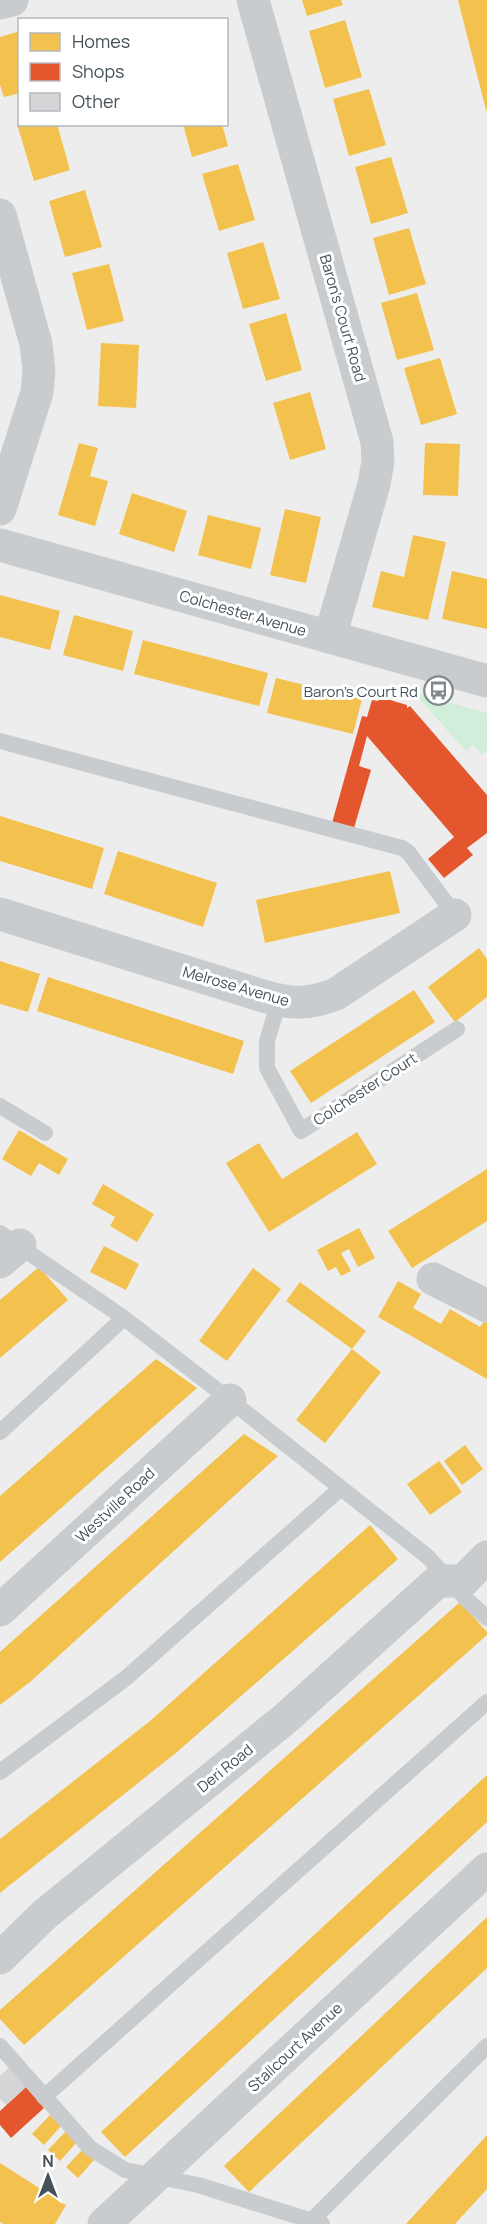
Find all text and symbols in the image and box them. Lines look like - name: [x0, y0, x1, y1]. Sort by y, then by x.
- legend: [18, 18, 228, 126]
- text: Homes: [72, 29, 130, 53]
- text: Shops: [72, 59, 124, 83]
- text: Other: [72, 89, 120, 113]
- street label: Baron's Court Road: [315, 252, 371, 384]
- street label: Colchester Avenue: [177, 585, 309, 641]
- bus stop icon: Baron's Court Rd: [423, 675, 455, 707]
- place label: Baron's Court Rd: [304, 681, 418, 702]
- street label: Melrose Avenue: [180, 961, 292, 1011]
- street label: Colchester Court: [309, 1048, 421, 1130]
- street label: Westville Road: [71, 1463, 159, 1547]
- street label: Deri Road: [193, 1739, 257, 1797]
- street label: Stallcourt Avenue: [243, 1997, 347, 2096]
- north arrow: [18, 2146, 78, 2206]
- text: N: [42, 2150, 54, 2172]

